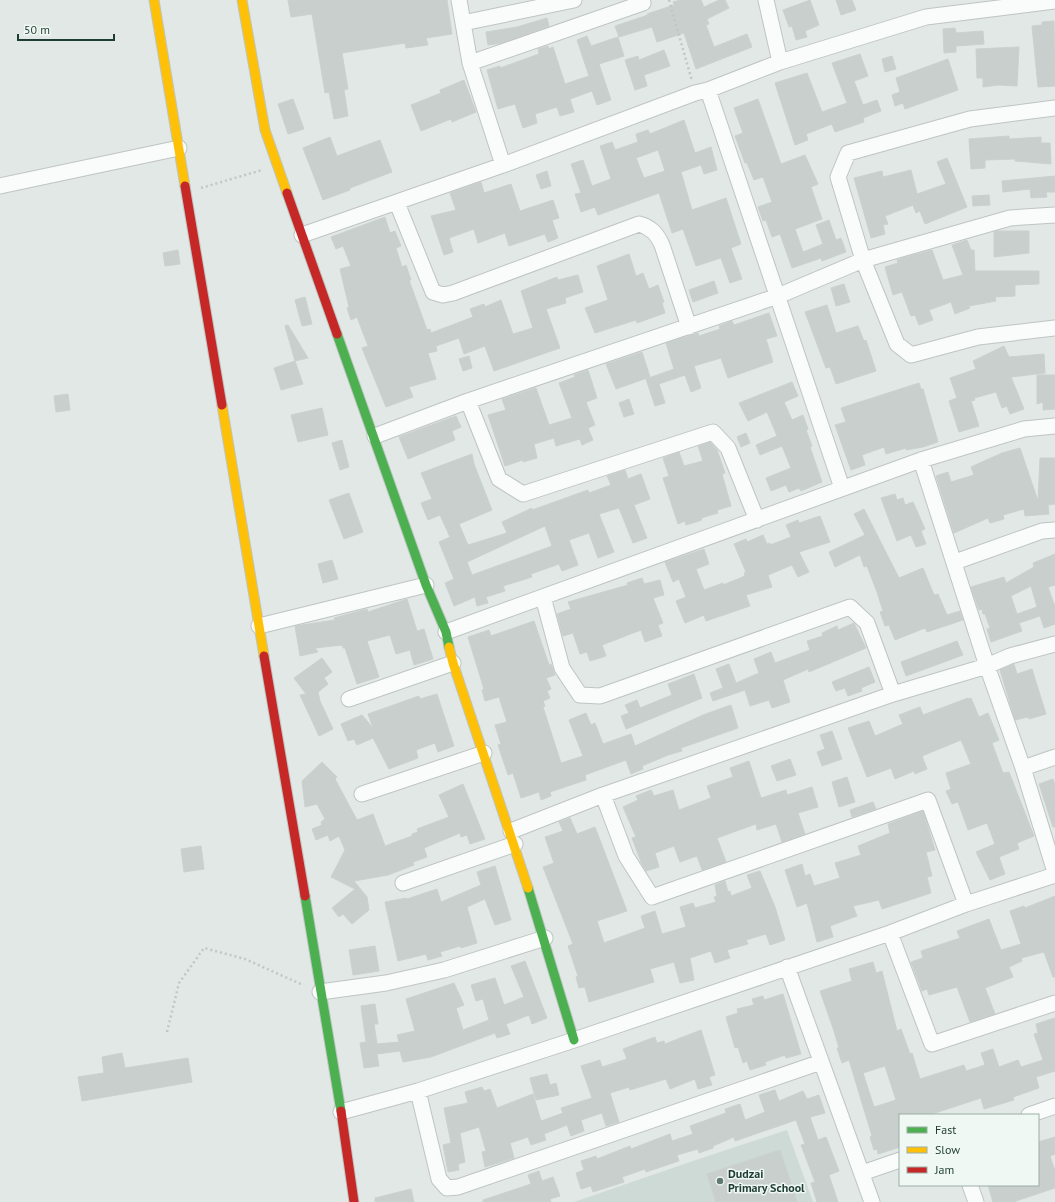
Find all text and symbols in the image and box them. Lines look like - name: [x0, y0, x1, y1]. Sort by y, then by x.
- scale bar: [18, 16, 114, 42]
- text: 50 m: [24, 22, 50, 37]
- legend: [899, 1114, 1039, 1186]
- text: Fast: [935, 1122, 956, 1137]
- text: Slow: [935, 1142, 960, 1157]
- text: Jam: [934, 1162, 954, 1177]
- place label: Dudzai Primary School: [728, 1166, 805, 1195]
- marker: Dudzai Primary School: [715, 1176, 725, 1186]

